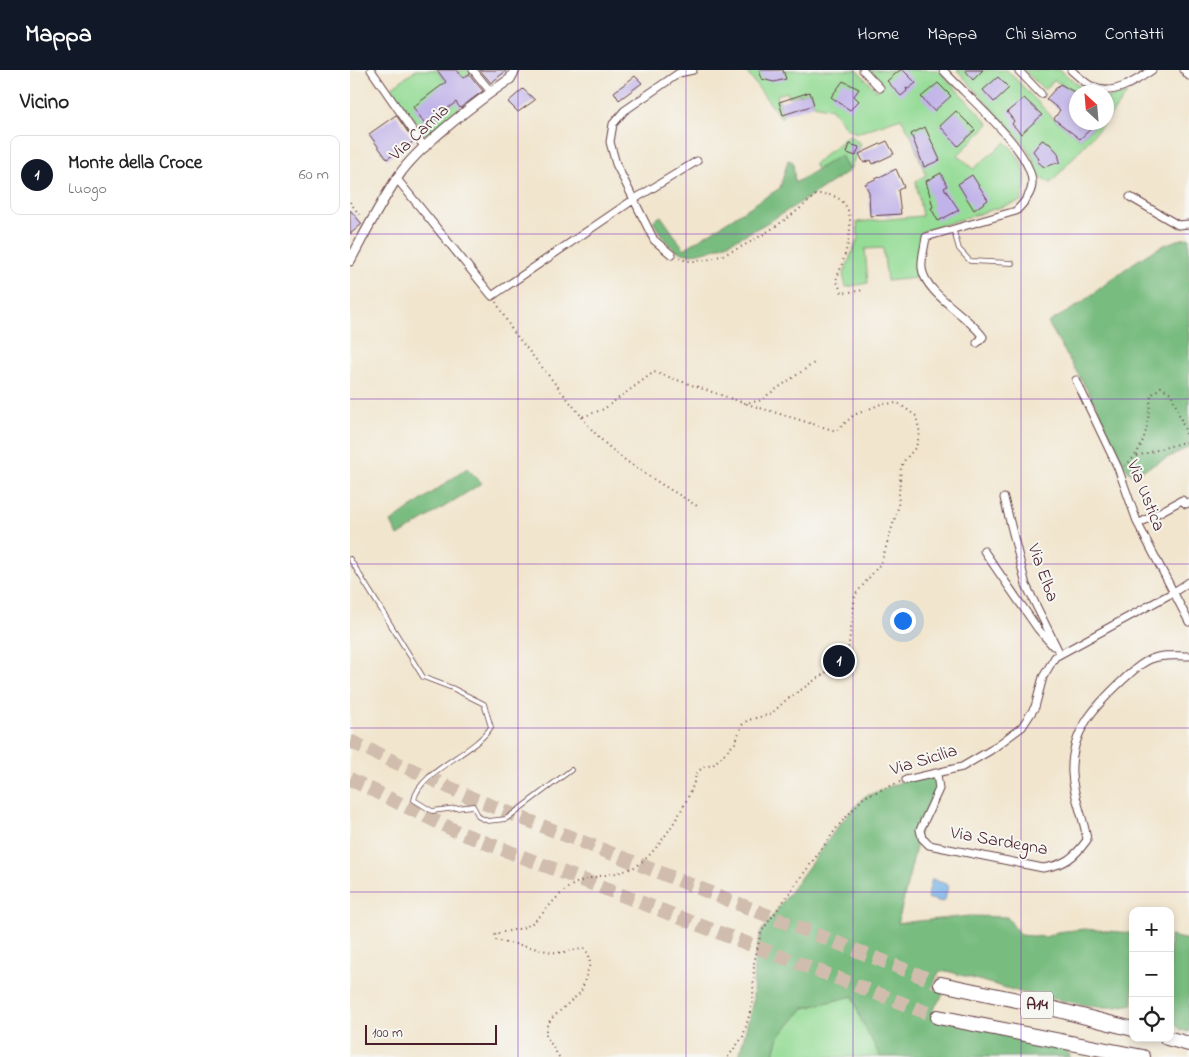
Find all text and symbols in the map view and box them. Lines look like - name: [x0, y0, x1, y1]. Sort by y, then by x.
- text: Mappa: [25, 18, 92, 53]
- text: Home: [857, 22, 899, 48]
- text: Mappa: [927, 22, 977, 48]
- text: Chi siamo: [1005, 22, 1077, 48]
- text: Contatti: [1105, 22, 1164, 48]
- north arrow: [1069, 85, 1114, 130]
- text: Vicino: [20, 88, 69, 118]
- street label: Via Carnia: [383, 98, 456, 168]
- text: Monte della Croce: [68, 150, 202, 177]
- text: 1: [34, 163, 40, 187]
- text: 60 m: [299, 163, 329, 187]
- text: Luogo: [68, 177, 107, 201]
- street label: Via Ustica: [1119, 456, 1171, 535]
- street label: Via Elba: [1019, 539, 1064, 606]
- your location: [890, 608, 916, 634]
- pin: 1: [823, 642, 855, 680]
- street label: Via Sicilia: [886, 739, 961, 784]
- street label: Via Sardegna: [947, 820, 1050, 864]
- map controls: [1129, 907, 1174, 1042]
- button: +: [1129, 907, 1174, 952]
- button: −: [1129, 952, 1174, 997]
- road number: A14: [1021, 992, 1053, 1018]
- button: locate: [1129, 997, 1174, 1042]
- scale bar: [365, 1022, 498, 1045]
- text: 100 m: [372, 1023, 403, 1044]

